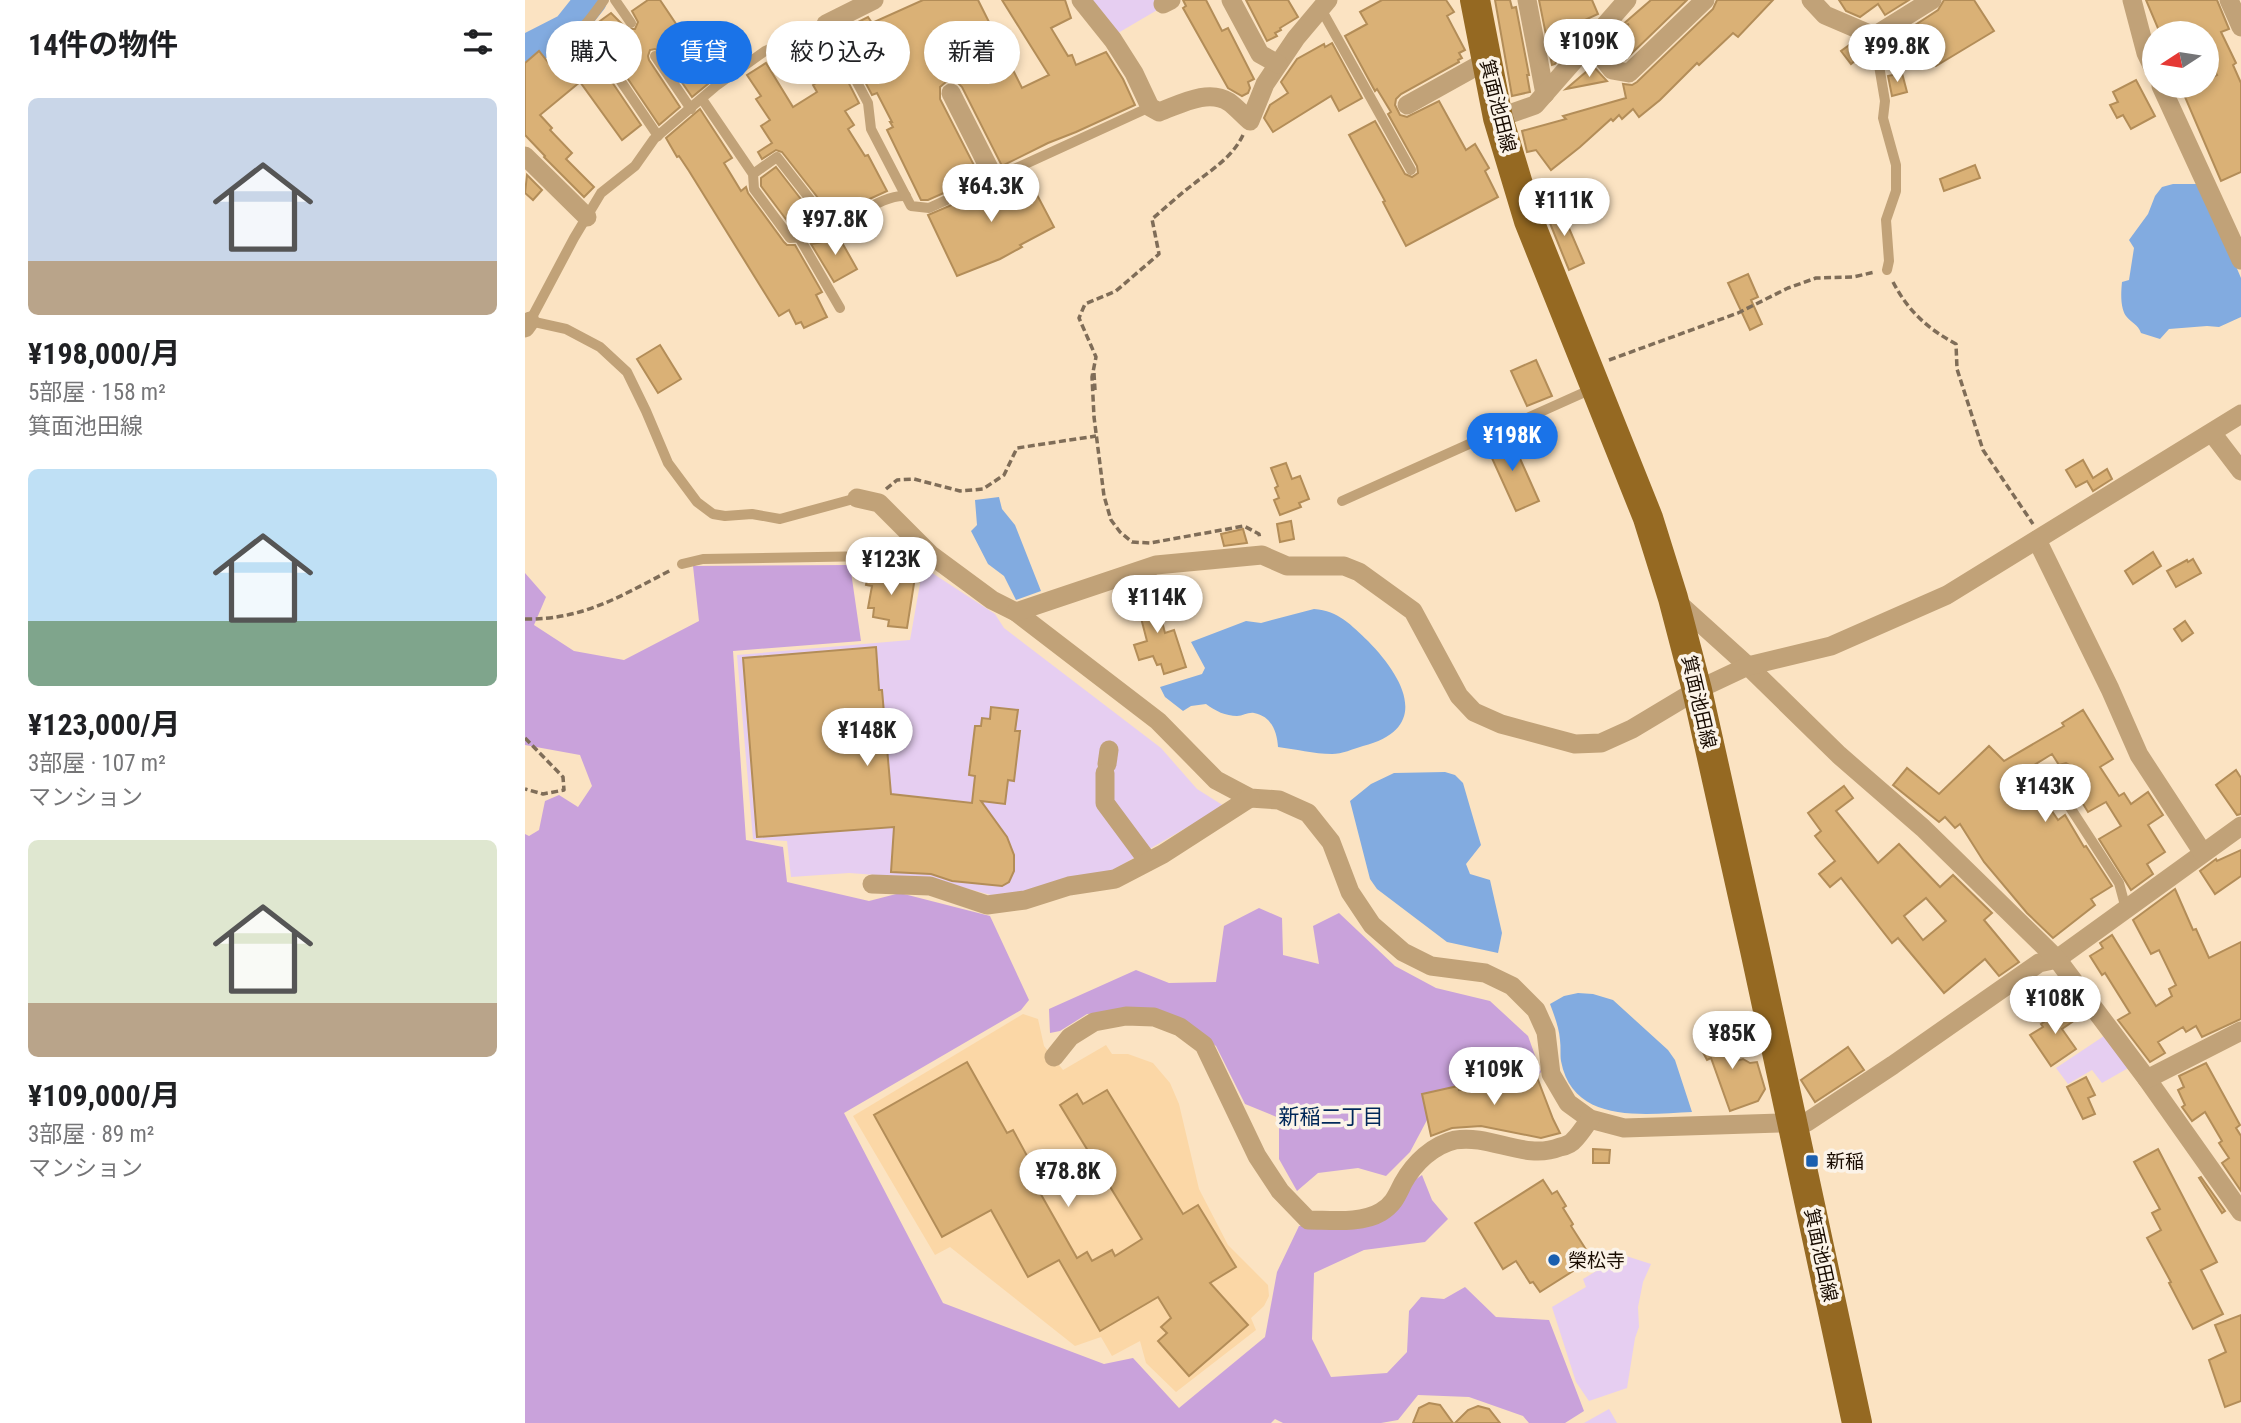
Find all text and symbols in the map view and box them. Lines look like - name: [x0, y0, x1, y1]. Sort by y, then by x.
- pin: ¥109K: [1540, 20, 1638, 79]
- chip: 購入: [546, 21, 642, 84]
- chip: 賃貸: [656, 21, 752, 84]
- chip: 絞り込み: [766, 21, 910, 84]
- chip: 新着: [924, 21, 1020, 84]
- north arrow: [2142, 21, 2219, 98]
- map controls: [2142, 21, 2219, 98]
- icon: filters: [459, 23, 497, 61]
- pin: ¥99.8K: [1840, 24, 1954, 84]
- text: 14件の物件: [28, 27, 178, 62]
- text: ¥109K: [1560, 28, 1618, 55]
- text: ¥99.8K: [1864, 33, 1930, 60]
- street label: 箕面池田線: [1475, 57, 1521, 155]
- icon: home: [200, 144, 326, 270]
- pin: ¥64.3K: [934, 164, 1048, 224]
- text: ¥64.3K: [958, 173, 1024, 200]
- pin: ¥111K: [1515, 178, 1613, 238]
- text: ¥111K: [1535, 187, 1593, 214]
- pin: ¥97.8K: [778, 198, 892, 257]
- text: ¥97.8K: [802, 206, 868, 233]
- text: ¥198,000/月: [28, 336, 181, 371]
- text: 5部屋 · 158 m²: [28, 379, 166, 406]
- text: 箕面池田線: [28, 413, 143, 440]
- pin: ¥198K: [1463, 414, 1561, 473]
- text: ¥198K: [1483, 422, 1541, 449]
- icon: home: [200, 515, 326, 641]
- pin: ¥123K: [842, 538, 940, 597]
- text: ¥123K: [862, 546, 920, 573]
- pin: ¥114K: [1108, 576, 1206, 635]
- text: ¥114K: [1128, 584, 1186, 611]
- street label: 箕面池田線: [1677, 653, 1721, 751]
- text: ¥123,000/月: [28, 707, 181, 742]
- pin: ¥148K: [818, 708, 916, 768]
- text: ¥148K: [838, 717, 896, 744]
- text: 3部屋 · 107 m²: [28, 750, 166, 777]
- pin: ¥143K: [1996, 764, 2094, 824]
- text: ¥143K: [2016, 773, 2074, 800]
- text: マンション: [28, 784, 143, 811]
- icon: home: [200, 886, 326, 1012]
- pin: ¥108K: [2006, 976, 2104, 1036]
- text: ¥108K: [2026, 985, 2084, 1012]
- pin: ¥85K: [1691, 1012, 1773, 1071]
- text: ¥85K: [1709, 1020, 1755, 1047]
- pin: ¥109K: [1445, 1048, 1543, 1107]
- text: ¥109K: [1465, 1056, 1523, 1083]
- text: ¥109,000/月: [28, 1078, 181, 1113]
- district label: 新稲二丁目: [1279, 1105, 1384, 1129]
- text: 3部屋 · 89 m²: [28, 1121, 154, 1148]
- pin: ¥78.8K: [1011, 1150, 1125, 1209]
- place label: 新稲: [1826, 1150, 1864, 1173]
- marker: 新稲: [1804, 1153, 1820, 1169]
- text: マンション: [28, 1155, 143, 1182]
- text: ¥78.8K: [1035, 1158, 1101, 1185]
- street label: 箕面池田線: [1800, 1206, 1842, 1304]
- place label: 榮松寺: [1568, 1249, 1625, 1272]
- marker: 榮松寺: [1546, 1252, 1562, 1268]

